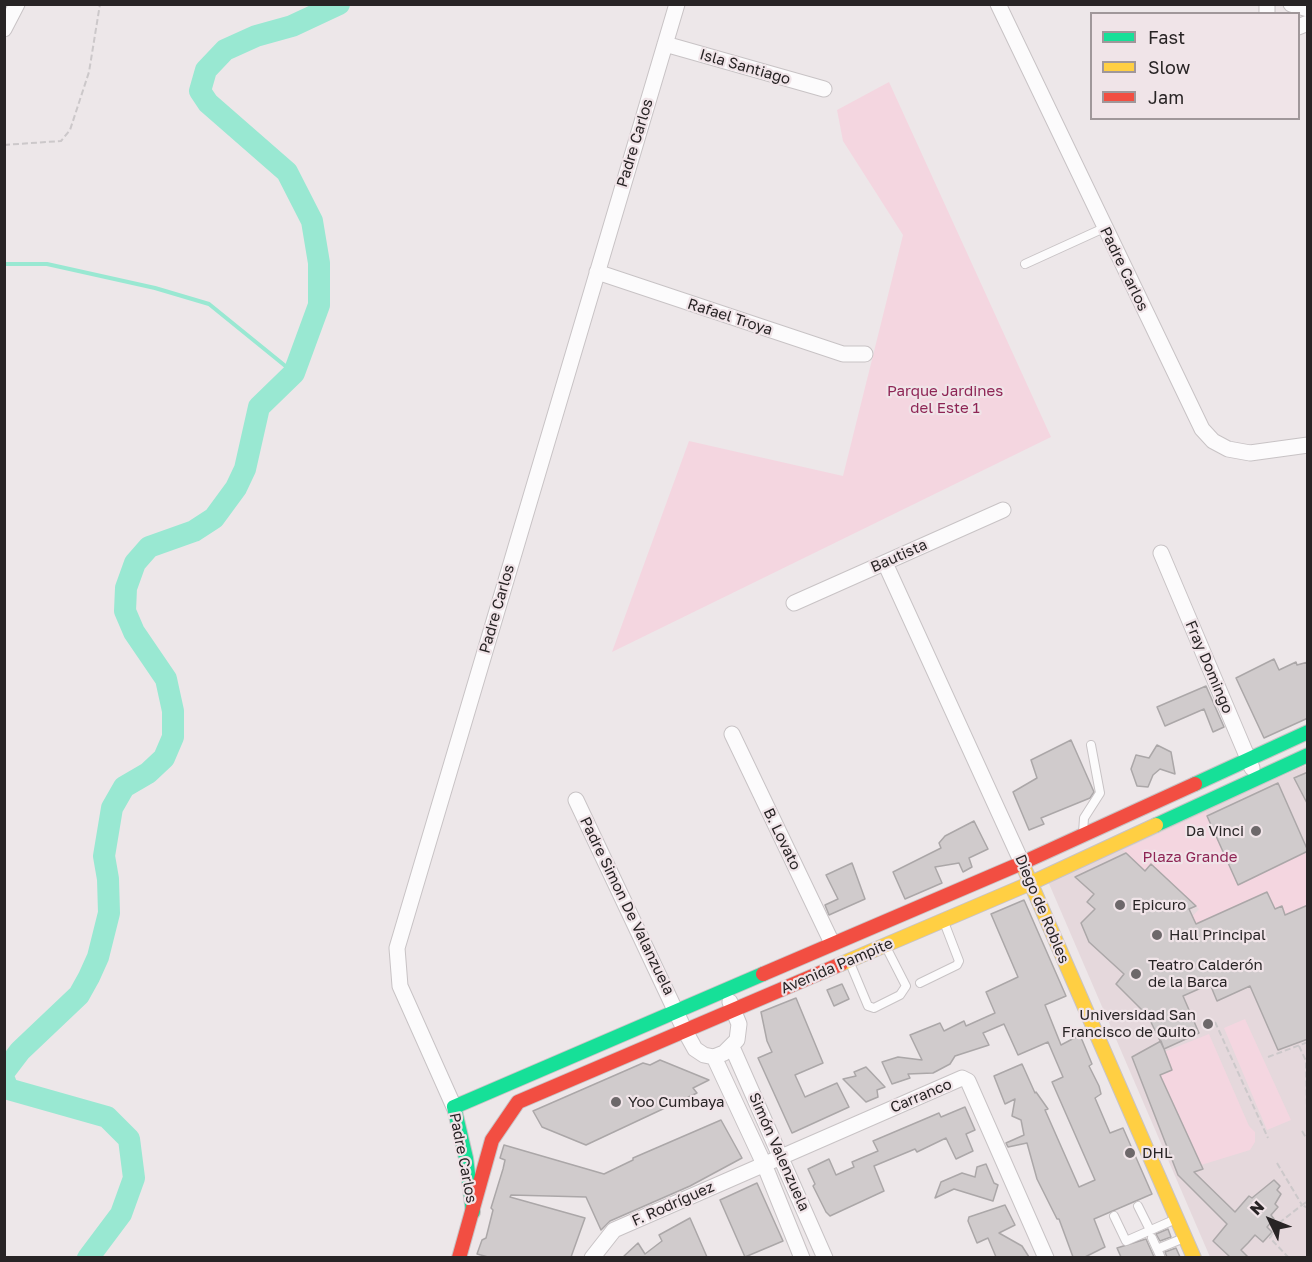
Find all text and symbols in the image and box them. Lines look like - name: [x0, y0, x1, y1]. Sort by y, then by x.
- legend: [1090, 12, 1300, 120]
- text: Fast: [1148, 26, 1185, 48]
- street label: Isla Santiago: [698, 45, 792, 89]
- text: Slow: [1148, 56, 1190, 78]
- text: Jam: [1148, 86, 1184, 108]
- street label: Padre Carlos: [613, 97, 657, 189]
- street label: Padre Carlos: [1096, 224, 1152, 314]
- street label: Rafael Troya: [685, 295, 775, 339]
- park label: Parque Jardines del Este 1: [887, 382, 1003, 417]
- street label: Bautista: [868, 536, 930, 576]
- street label: Padre Carlos: [476, 562, 518, 656]
- street label: Fray Domingo: [1181, 618, 1237, 716]
- street label: B. Lovato: [759, 805, 805, 873]
- street label: Padre Simon De Valanzuela: [576, 814, 678, 998]
- place label: Da Vinci: [1186, 822, 1244, 840]
- marker: Da Vinci: [1249, 824, 1263, 838]
- park label: Plaza Grande: [1143, 848, 1237, 866]
- street label: Diego de Robles: [1011, 852, 1073, 966]
- place label: Epicuro: [1132, 896, 1186, 914]
- marker: Epicuro: [1113, 898, 1127, 912]
- place label: Hall Principal: [1169, 926, 1266, 944]
- marker: Hall Principal: [1150, 928, 1164, 942]
- street label: Avenida Pampite: [778, 934, 896, 998]
- place label: Teatro Calderón de la Barca: [1148, 956, 1263, 991]
- marker: Teatro Calderón de la Barca: [1129, 967, 1143, 981]
- place label: Universidad San Francisco de Quito: [1062, 1006, 1196, 1041]
- marker: Universidad San Francisco de Quito: [1201, 1017, 1215, 1031]
- street label: Carranco: [888, 1075, 954, 1117]
- street label: Simón Valenzuela: [745, 1090, 813, 1214]
- place label: Yoo Cumbaya: [628, 1093, 725, 1111]
- marker: Yoo Cumbaya: [609, 1095, 623, 1109]
- street label: Padre Carlos: [445, 1111, 481, 1205]
- place label: DHL: [1142, 1144, 1172, 1162]
- marker: DHL: [1123, 1146, 1137, 1160]
- street label: F. Rodríguez: [629, 1178, 717, 1230]
- north arrow: [1240, 1190, 1300, 1250]
- text: N: [1245, 1196, 1268, 1219]

